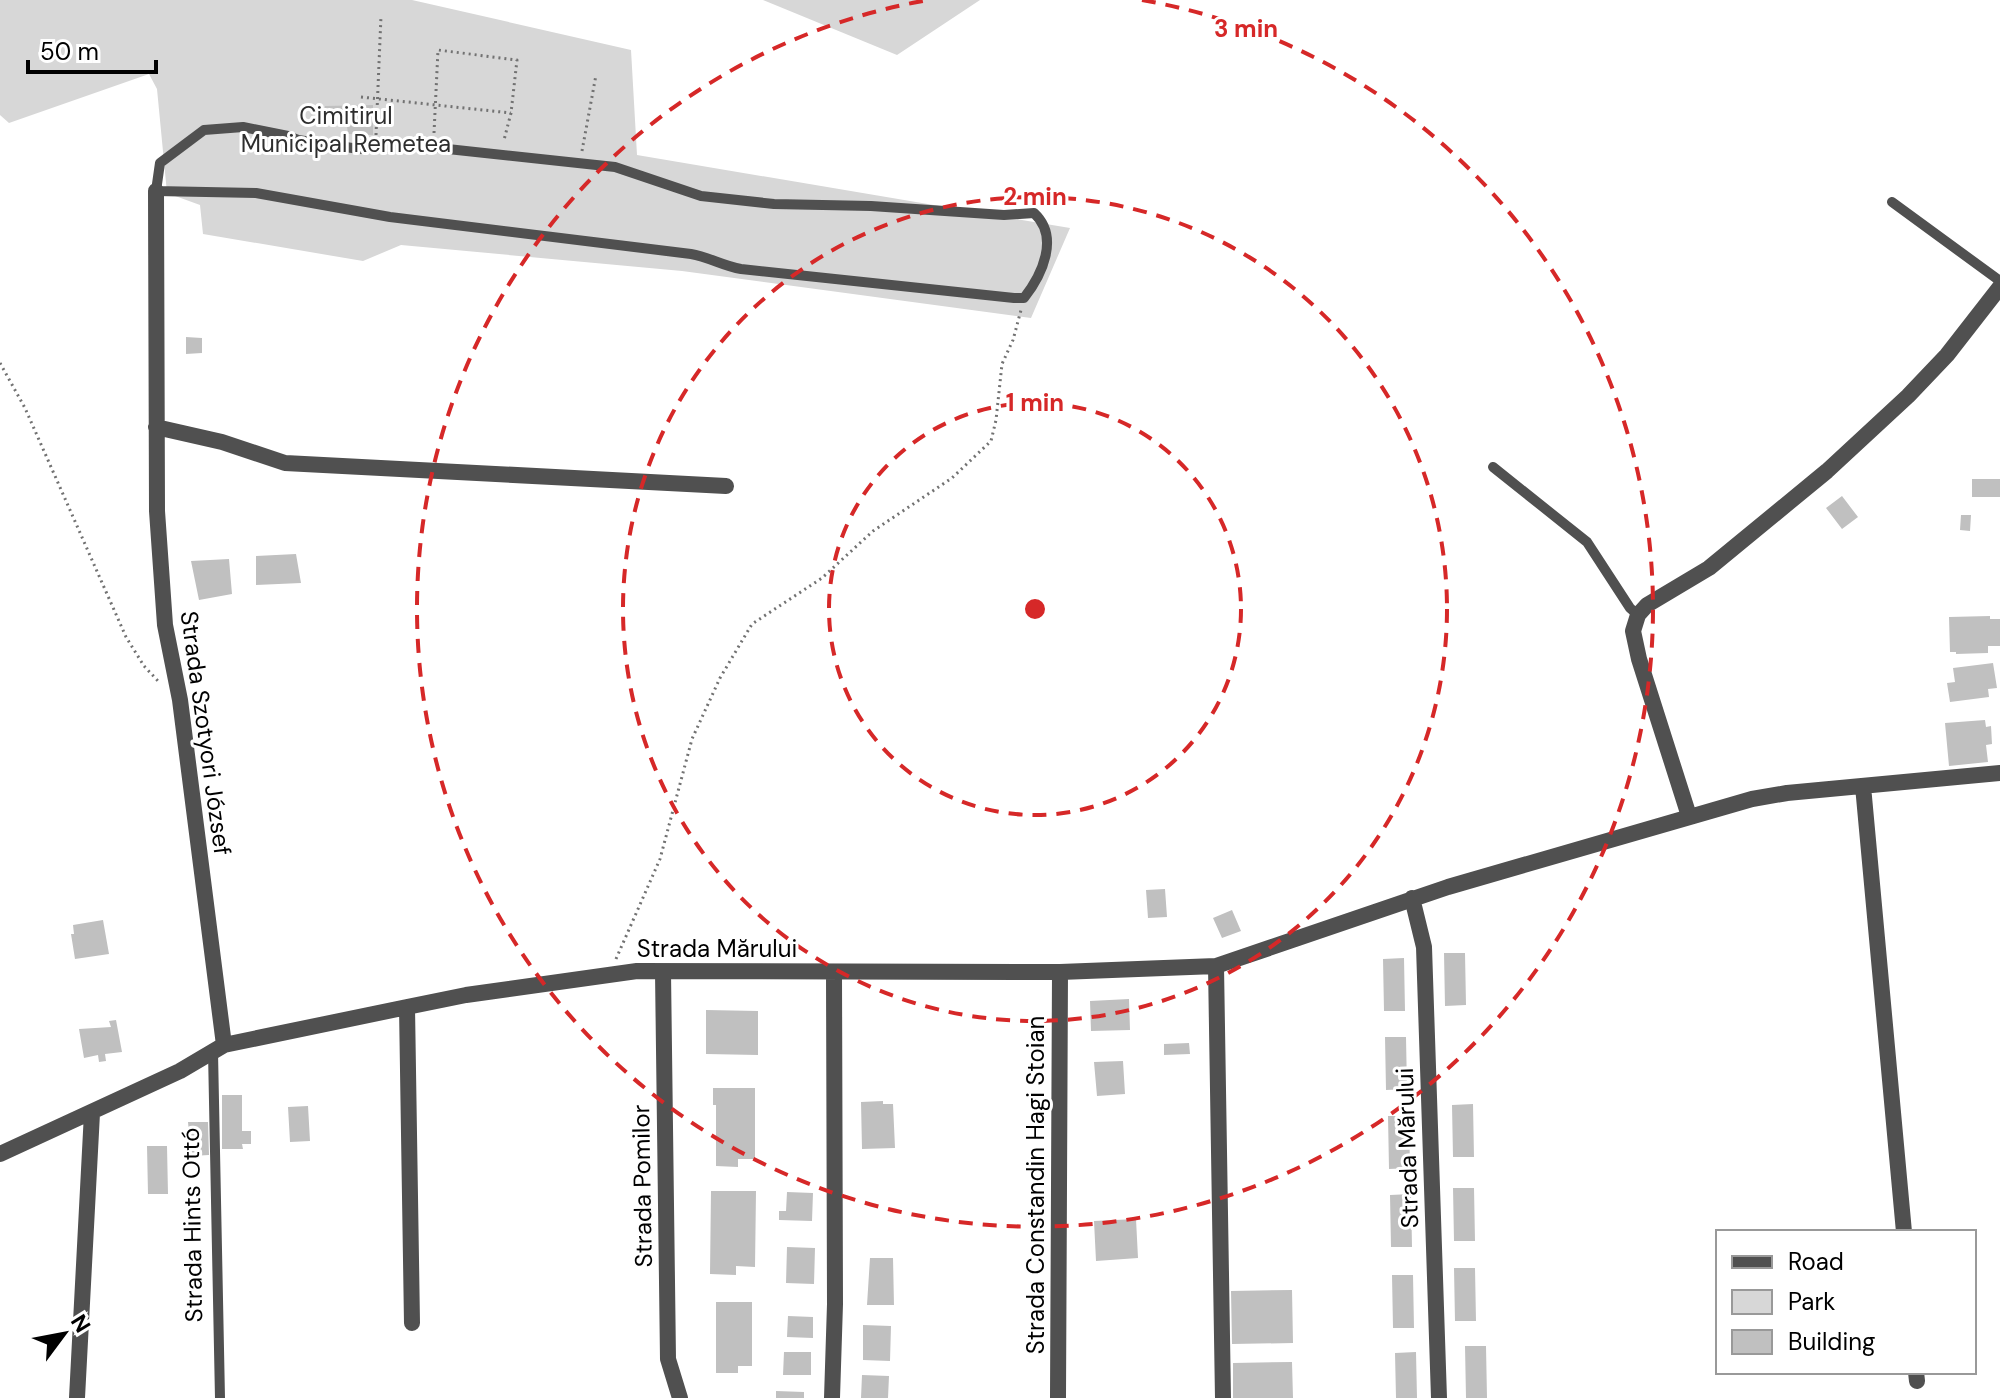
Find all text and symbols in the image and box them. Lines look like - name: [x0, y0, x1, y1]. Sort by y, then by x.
- text: 3 min: [1214, 13, 1278, 44]
- scale bar: [28, 24, 156, 74]
- text: 50 m: [40, 36, 99, 67]
- park label: Cimitirul Municipal Remetea: [241, 100, 451, 159]
- text: 2 min: [1003, 181, 1067, 212]
- text: 1 min: [1006, 387, 1064, 418]
- centre of rings: [1021, 595, 1049, 623]
- street label: Strada Szotyori József: [174, 609, 238, 857]
- street label: Strada Mărului: [637, 933, 797, 964]
- street label: Strada Constandin Hagi Stoian: [1020, 1016, 1051, 1354]
- street label: Strada Mărului: [1389, 1067, 1425, 1229]
- street label: Strada Pomilor: [625, 1104, 659, 1268]
- street label: Strada Hints Ottó: [175, 1127, 209, 1323]
- legend: [1716, 1230, 1976, 1374]
- text: Road: [1788, 1246, 1844, 1277]
- text: Park: [1788, 1286, 1835, 1317]
- north arrow: [24, 1294, 104, 1374]
- text: N: [64, 1309, 97, 1338]
- text: Building: [1788, 1326, 1875, 1357]

